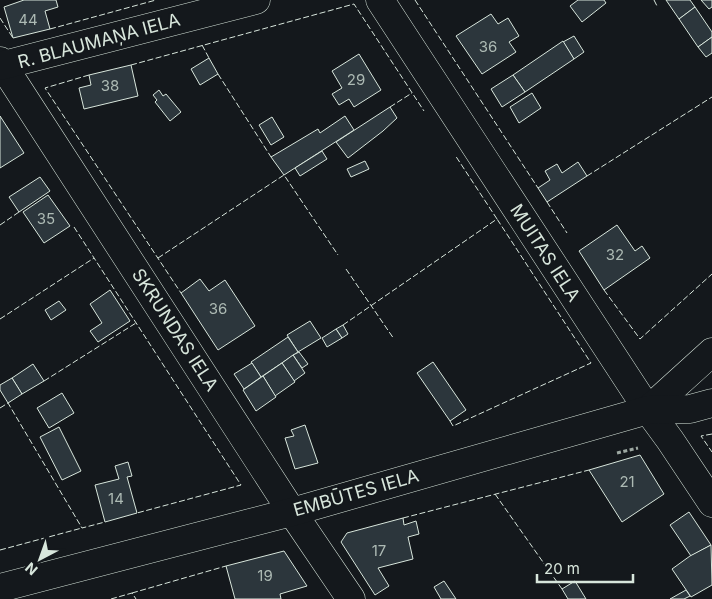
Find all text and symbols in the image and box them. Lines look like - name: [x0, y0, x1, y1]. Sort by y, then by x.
- street label: R. BLAUMAŅA IELA: [15, 9, 183, 73]
- house number: 44: [18, 10, 38, 29]
- house number: 36: [479, 37, 497, 56]
- house number: 29: [347, 70, 365, 89]
- house number: 38: [101, 76, 119, 95]
- street label: MUITAS IELA: [506, 200, 585, 305]
- house number: 35: [37, 209, 55, 228]
- house number: 32: [606, 245, 624, 264]
- street label: SKRUNDAS IELA: [128, 265, 223, 395]
- house number: 36: [209, 299, 227, 318]
- street label: EMBŪTES IELA: [290, 464, 421, 520]
- house number: 21: [619, 472, 635, 491]
- house number: 14: [108, 489, 124, 508]
- north arrow: [15, 534, 65, 584]
- house number: 17: [372, 541, 386, 560]
- scale bar: [537, 552, 633, 584]
- text: N: [22, 559, 41, 579]
- text: 20 m: [544, 559, 580, 578]
- house number: 19: [257, 566, 273, 585]

